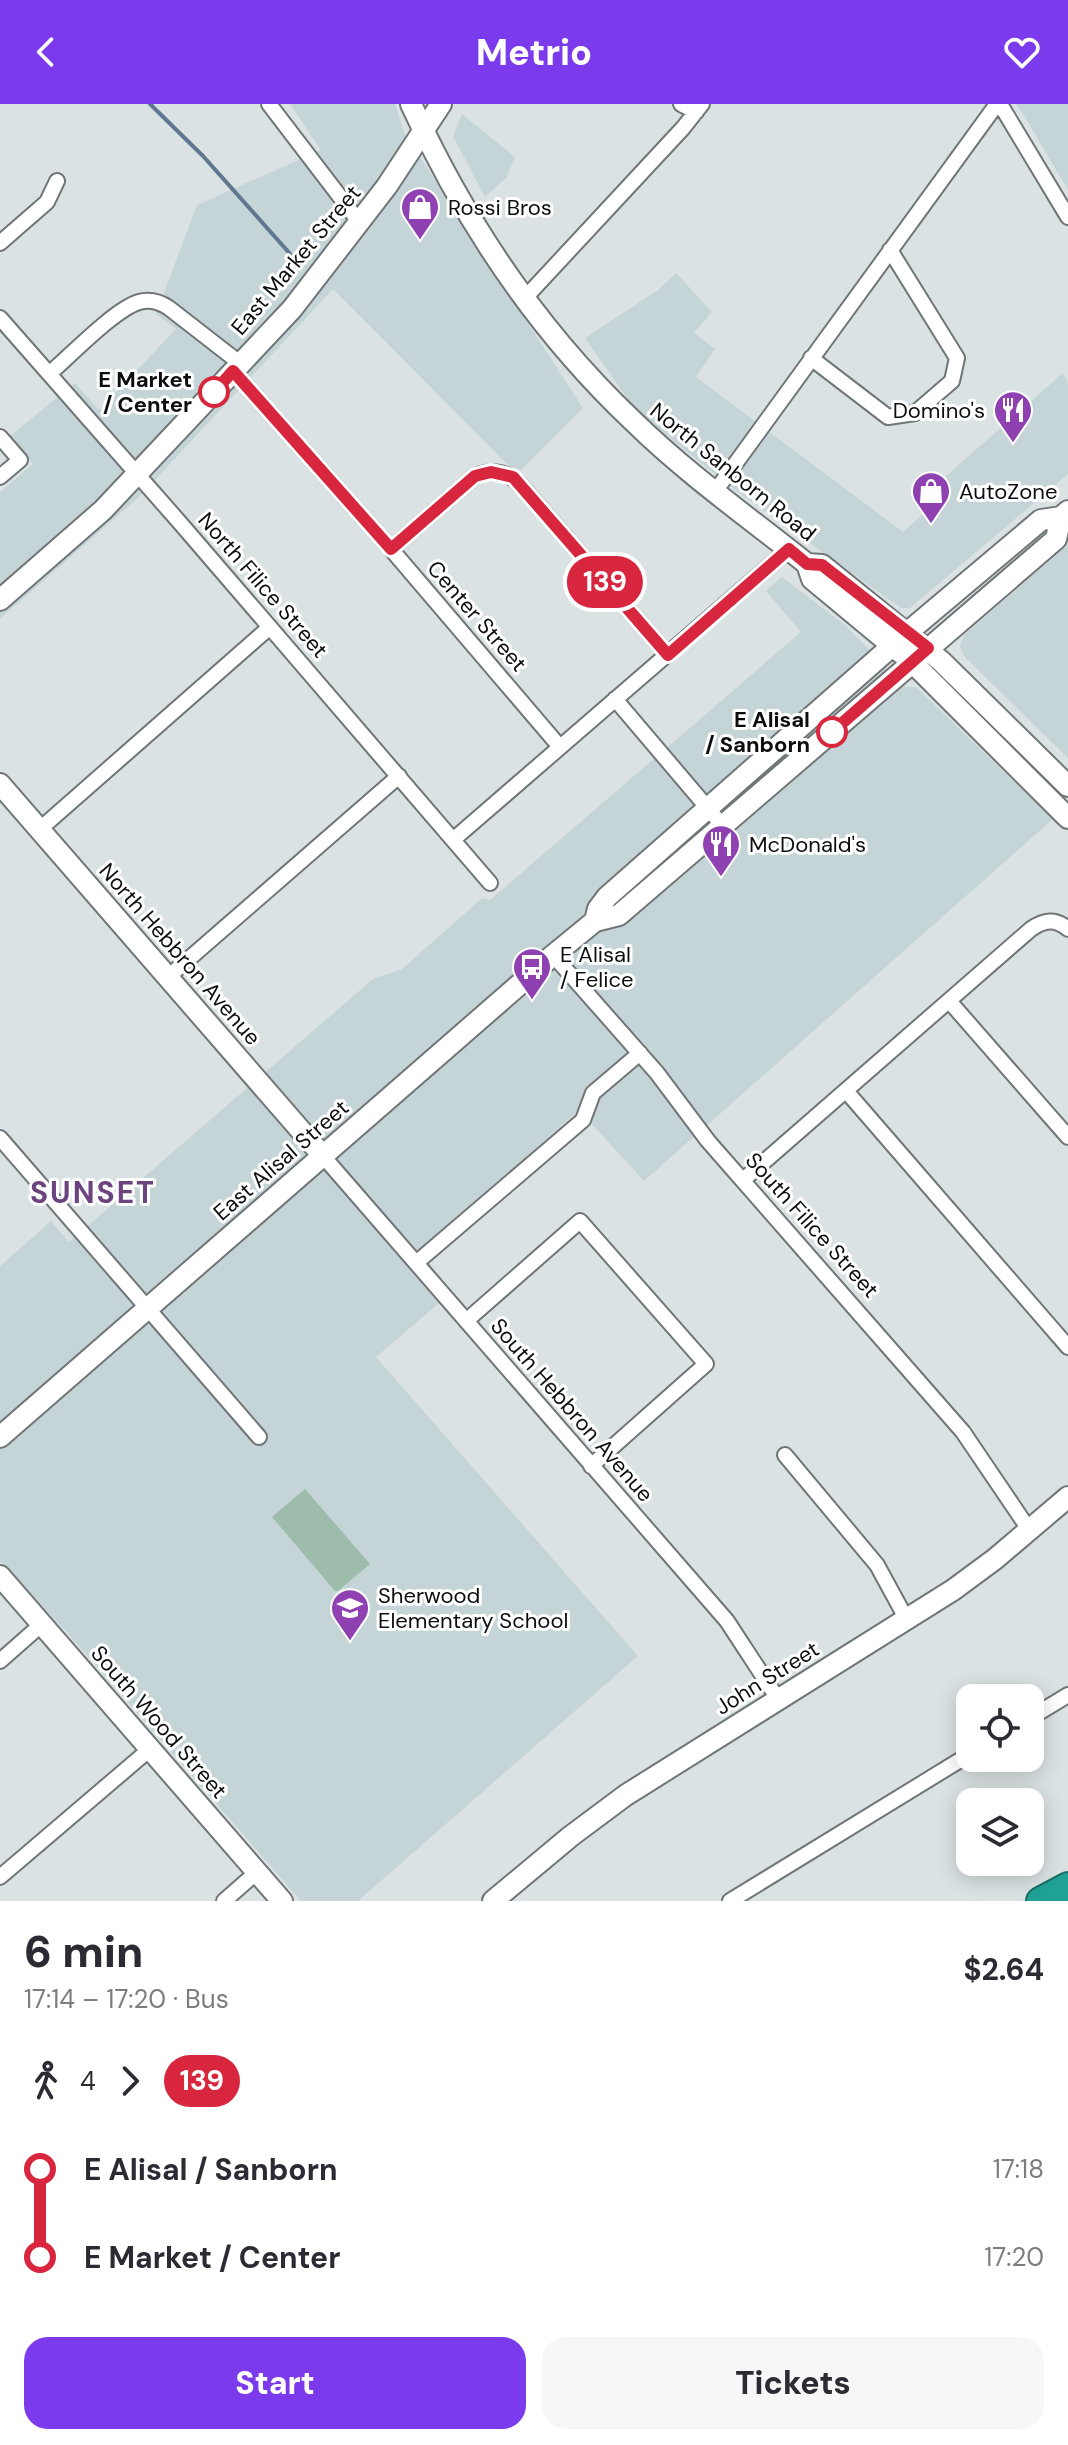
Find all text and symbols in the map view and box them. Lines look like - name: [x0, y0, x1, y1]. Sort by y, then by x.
- text: Metrio: [476, 29, 592, 76]
- icon: back: [24, 30, 68, 74]
- icon: heart: [1000, 30, 1044, 74]
- street label: East Market Street: [225, 179, 367, 341]
- shop icon: Rossi Bros: [399, 186, 441, 241]
- place label: Rossi Bros: [448, 193, 552, 222]
- place label: E Market / Center: [98, 365, 192, 419]
- marker: E Market / Center: [199, 377, 229, 407]
- restaurant icon: Domino's: [992, 389, 1034, 444]
- street label: North Sanborn Road: [644, 396, 822, 548]
- place label: Domino's: [893, 396, 985, 425]
- shop icon: AutoZone: [910, 470, 952, 525]
- place label: AutoZone: [959, 477, 1057, 506]
- street label: North Filice Street: [192, 506, 334, 664]
- street label: Center Street: [421, 554, 533, 678]
- line badge: 139: [559, 556, 651, 608]
- text: 139: [583, 563, 627, 600]
- place label: E Alisal / Sanborn: [705, 705, 810, 759]
- marker: E Alisal / Sanborn: [817, 717, 847, 747]
- restaurant icon: McDonald's: [700, 823, 742, 878]
- place label: McDonald's: [749, 830, 866, 859]
- street label: North Hebbron Avenue: [93, 857, 267, 1051]
- place label: E Alisal / Felice: [560, 940, 634, 994]
- bus stop icon: E Alisal / Felice: [511, 946, 553, 1001]
- street label: East Alisal Street: [207, 1093, 355, 1227]
- street label: South Filice Street: [739, 1146, 885, 1304]
- district label: SUNSET: [30, 1173, 156, 1212]
- street label: South Hebbron Avenue: [484, 1312, 660, 1508]
- place label: Sherwood Elementary School: [378, 1581, 568, 1635]
- school or university icon: Sherwood Elementary School: [329, 1587, 371, 1642]
- street label: John Street: [709, 1635, 825, 1721]
- street label: South Wood Street: [84, 1639, 234, 1805]
- map controls: [956, 1684, 1044, 1876]
- button: locate: [956, 1684, 1044, 1772]
- button: layers: [956, 1788, 1044, 1876]
- text: 6 min: [24, 1923, 143, 1981]
- text: $2.64: [963, 1950, 1044, 1989]
- text: 17:14 – 17:20 · Bus: [24, 1982, 229, 2016]
- icon: walk: [24, 2059, 68, 2103]
- icon: forward: [108, 2059, 152, 2103]
- text: 139: [180, 2062, 224, 2099]
- text: 4: [80, 2064, 96, 2098]
- text: E Alisal / Sanborn: [84, 2150, 337, 2189]
- text: 17:18: [993, 2152, 1044, 2186]
- text: E Market / Center: [84, 2238, 340, 2277]
- text: 17:20: [984, 2240, 1044, 2274]
- button: Start: [24, 2337, 526, 2429]
- button: Tickets: [542, 2337, 1044, 2429]

